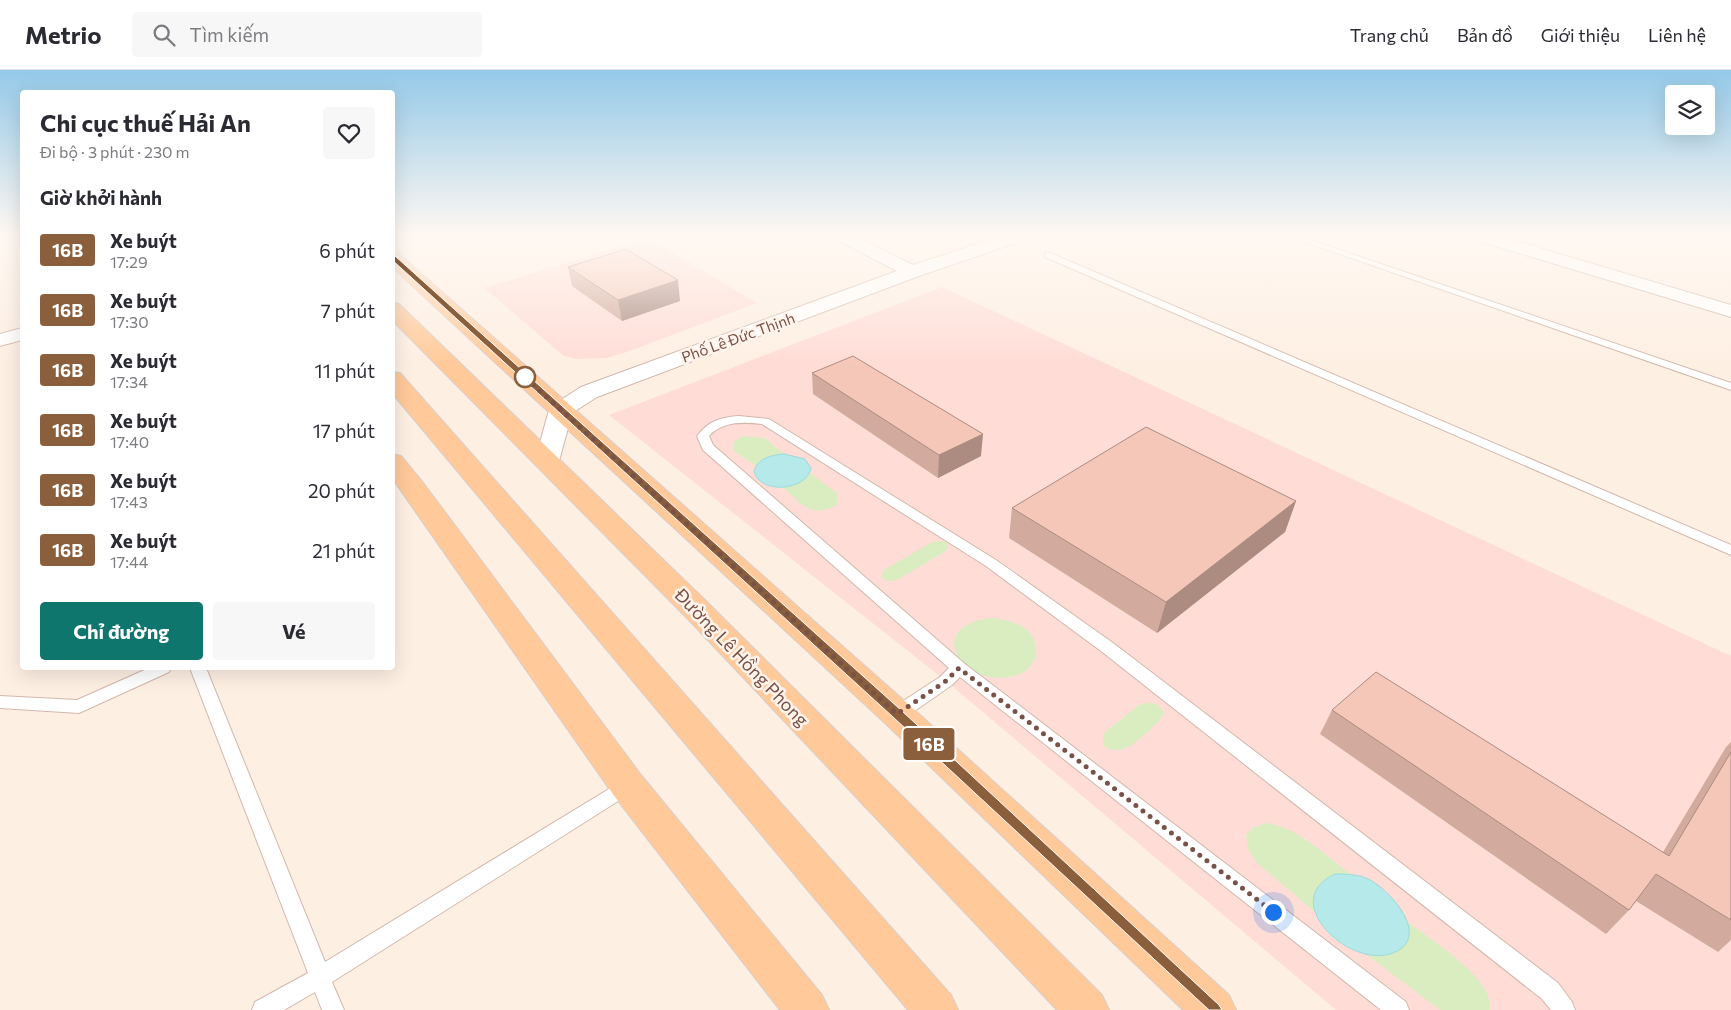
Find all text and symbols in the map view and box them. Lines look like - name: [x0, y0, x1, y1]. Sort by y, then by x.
- search box: [132, 12, 482, 57]
- text: Metrio: [25, 20, 102, 49]
- icon: search: [150, 21, 178, 49]
- text: Tìm kiếm: [190, 23, 269, 46]
- text: Trang chủ: [1350, 24, 1429, 46]
- text: Bản đồ: [1457, 24, 1513, 46]
- text: Giới thiệu: [1541, 24, 1620, 46]
- text: Liên hệ: [1648, 24, 1706, 46]
- map controls: [1665, 85, 1715, 135]
- button: layers: [1665, 85, 1715, 135]
- button: heart: [323, 107, 375, 159]
- text: Chi cục thuế Hải An: [40, 108, 251, 137]
- text: Đi bộ · 3 phút · 230 m: [40, 142, 190, 161]
- text: Giờ khởi hành: [40, 186, 162, 209]
- text: Xe buýt: [110, 229, 177, 252]
- text: 16B: [52, 239, 83, 261]
- text: 6 phút: [319, 239, 375, 262]
- text: 17:29: [110, 252, 148, 271]
- text: Xe buýt: [110, 289, 177, 312]
- text: 16B: [52, 299, 83, 321]
- text: 7 phút: [321, 299, 375, 322]
- street label: Phố Lê Đức Thịnh: [679, 308, 797, 366]
- text: 17:30: [110, 312, 149, 331]
- text: Xe buýt: [110, 349, 177, 372]
- text: 16B: [52, 359, 83, 381]
- text: 11 phút: [315, 359, 375, 382]
- unlabelled marker: [514, 366, 536, 388]
- text: 17:34: [110, 372, 148, 391]
- text: Xe buýt: [110, 409, 177, 432]
- text: 16B: [52, 419, 83, 441]
- text: 17 phút: [313, 419, 375, 442]
- text: 17:40: [110, 432, 149, 451]
- text: Xe buýt: [110, 469, 177, 492]
- text: 16B: [52, 479, 83, 501]
- text: 20 phút: [308, 479, 375, 502]
- text: 17:43: [110, 492, 148, 511]
- text: Xe buýt: [110, 529, 177, 552]
- text: 16B: [52, 539, 83, 561]
- text: 21 phút: [312, 539, 375, 562]
- text: 17:44: [110, 552, 148, 571]
- street label: Đường Lê Hồng Phong: [670, 583, 814, 731]
- button: Chỉ đường: [40, 602, 203, 660]
- button: Vé: [213, 602, 375, 660]
- line badge: 16B: [900, 728, 958, 760]
- text: 16B: [913, 733, 945, 755]
- your location: [1261, 900, 1286, 925]

